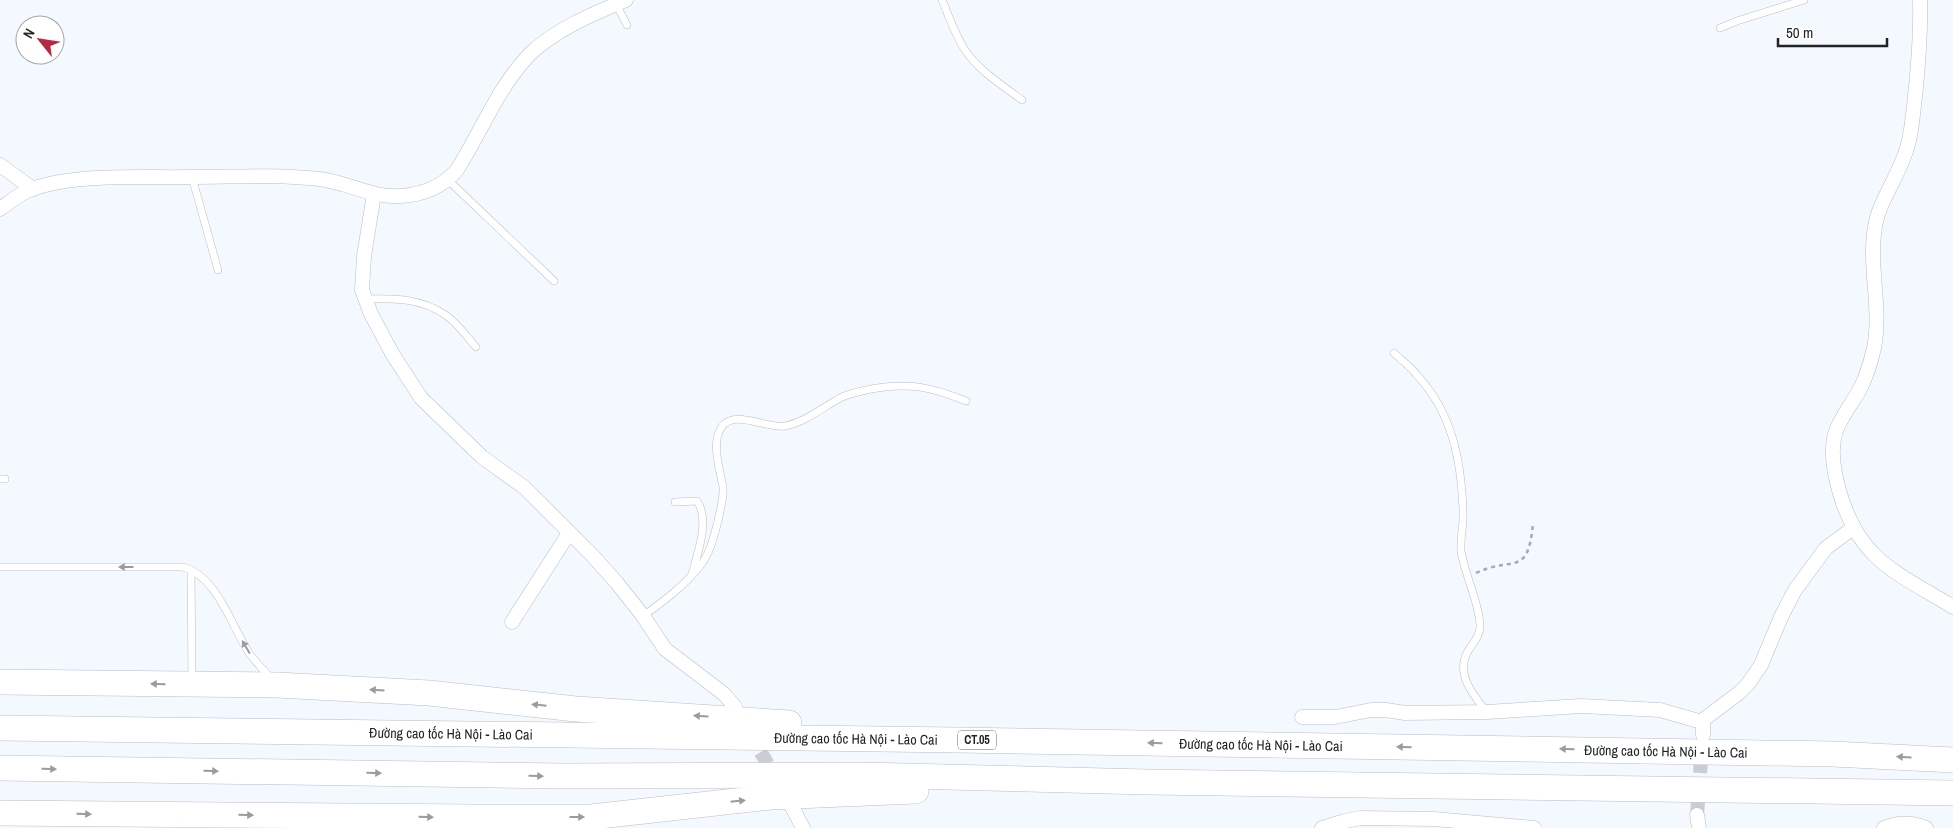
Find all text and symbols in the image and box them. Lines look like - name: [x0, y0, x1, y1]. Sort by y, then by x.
- north arrow: [15, 15, 65, 65]
- scale bar: [1778, 15, 1887, 47]
- text: 50 m: [1786, 22, 1813, 43]
- text: N: [19, 25, 39, 42]
- one-way arrow: [118, 563, 134, 571]
- one-way arrow: [242, 641, 251, 654]
- one-way arrow: [150, 680, 166, 688]
- one-way arrow: [369, 686, 385, 694]
- one-way arrow: [530, 701, 546, 709]
- one-way arrow: [693, 712, 709, 720]
- street label: Đường cao tốc Hà Nội - Lào Cai: [369, 724, 533, 744]
- street label: Đường cao tốc Hà Nội - Lào Cai: [774, 729, 938, 749]
- road number: CT.05: [958, 730, 996, 750]
- street label: Đường cao tốc Hà Nội - Lào Cai: [1179, 735, 1343, 755]
- one-way arrow: [1146, 739, 1162, 747]
- street label: Đường cao tốc Hà Nội - Lào Cai: [1584, 741, 1748, 762]
- one-way arrow: [1396, 743, 1412, 751]
- one-way arrow: [1559, 745, 1575, 753]
- one-way arrow: [1896, 753, 1912, 761]
- one-way arrow: [41, 765, 57, 773]
- one-way arrow: [203, 767, 219, 775]
- one-way arrow: [366, 770, 382, 778]
- one-way arrow: [528, 772, 544, 780]
- one-way arrow: [731, 797, 747, 805]
- one-way arrow: [76, 810, 92, 818]
- one-way arrow: [238, 811, 254, 819]
- one-way arrow: [418, 813, 434, 821]
- one-way arrow: [569, 813, 585, 821]

